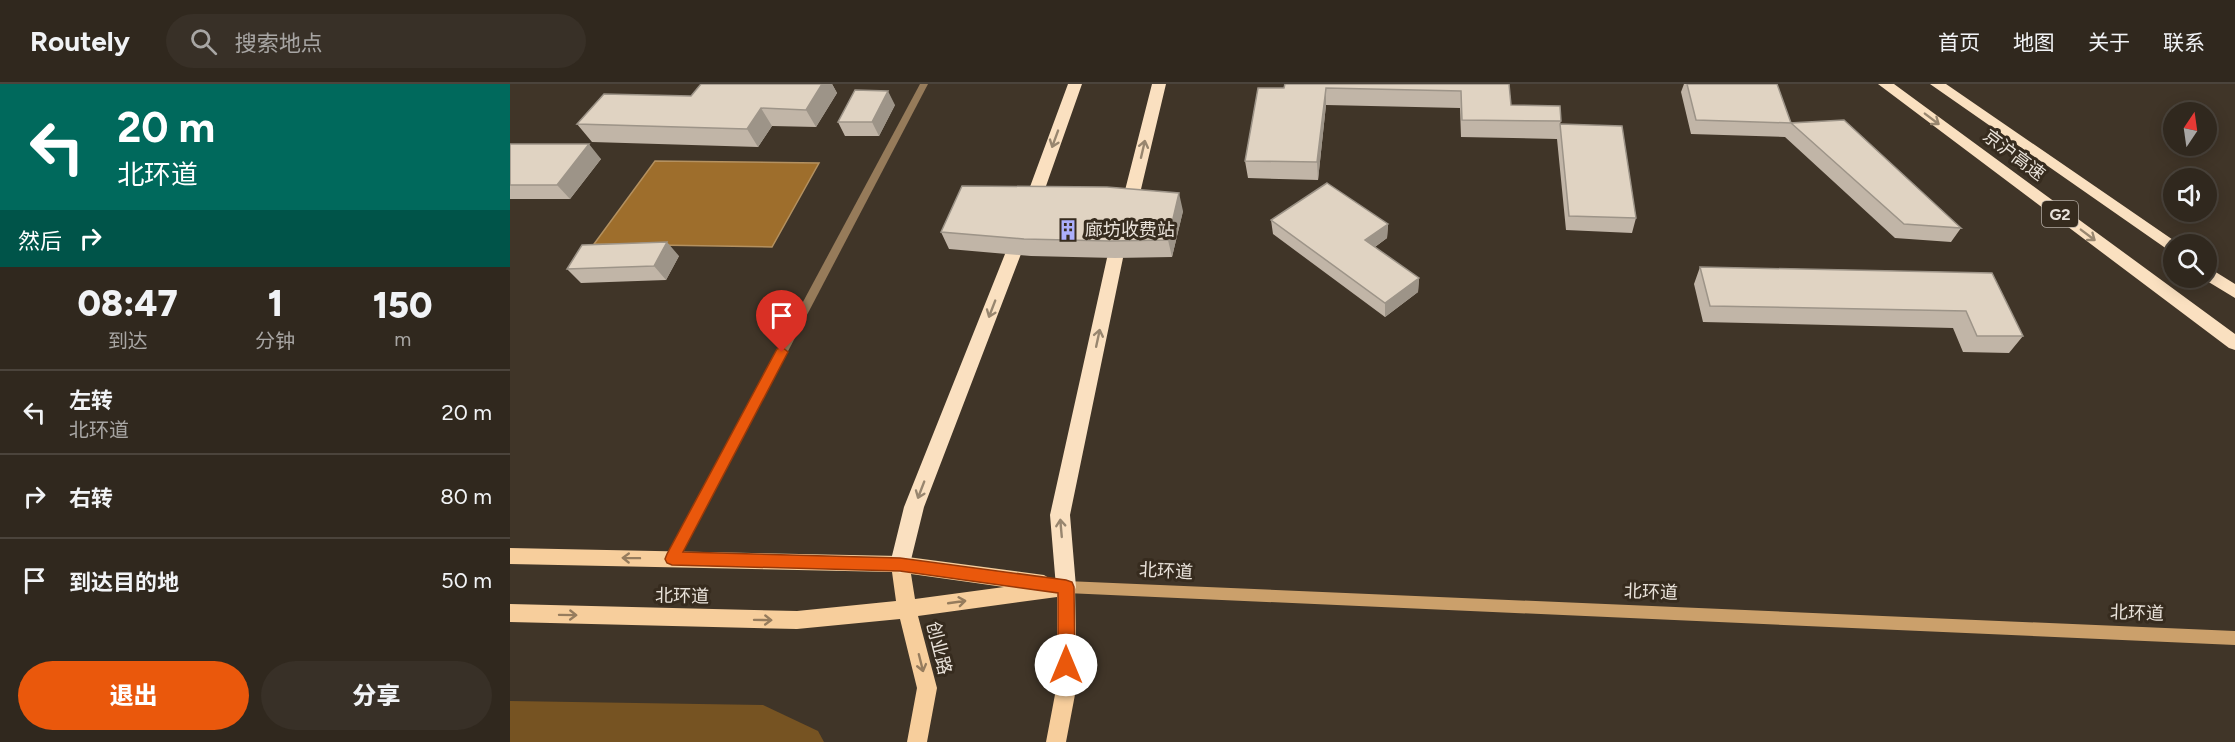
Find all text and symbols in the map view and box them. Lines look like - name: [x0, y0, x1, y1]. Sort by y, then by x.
- search box: [166, 14, 586, 68]
- text: Routely: [30, 24, 130, 58]
- icon: search: [187, 25, 220, 58]
- text: 搜索地点: [235, 30, 323, 57]
- text: 首页: [1938, 30, 1980, 55]
- text: 地图: [2013, 30, 2055, 55]
- text: 关于: [2088, 30, 2130, 55]
- text: 联系: [2163, 30, 2205, 55]
- text: 20 m: [117, 102, 215, 153]
- north arrow: [2163, 102, 2217, 156]
- map controls: [2163, 102, 2217, 288]
- icon: left: [18, 108, 96, 186]
- one-way arrow: [1923, 113, 1939, 125]
- street label: 京沪高速: [1979, 125, 2049, 185]
- one-way arrow: [1049, 129, 1060, 148]
- one-way arrow: [1137, 140, 1149, 159]
- text: 北环道: [117, 158, 198, 191]
- button: sound: [2163, 168, 2217, 222]
- road number: G2: [2042, 201, 2078, 227]
- building icon: 廊坊收费站: [1056, 218, 1080, 242]
- place label: 廊坊收费站: [1085, 219, 1175, 241]
- icon: right: [74, 222, 107, 255]
- text: 然后: [18, 228, 62, 255]
- one-way arrow: [2080, 229, 2096, 241]
- button: search: [2163, 234, 2217, 288]
- text: 08:47: [77, 282, 178, 325]
- text: 1: [268, 282, 283, 325]
- text: 150: [373, 284, 433, 327]
- pin: [756, 290, 807, 352]
- icon: arrive: [765, 299, 798, 332]
- one-way arrow: [986, 299, 997, 318]
- text: m: [394, 327, 411, 351]
- one-way arrow: [1093, 328, 1104, 348]
- text: 到达: [108, 329, 148, 353]
- text: 分钟: [255, 329, 295, 353]
- text: 左转: [69, 387, 113, 414]
- icon: left: [18, 396, 51, 429]
- text: 20 m: [441, 399, 492, 426]
- text: 北环道: [69, 418, 129, 442]
- icon: right: [18, 480, 51, 513]
- one-way arrow: [914, 481, 925, 499]
- text: 80 m: [440, 483, 492, 510]
- text: 右转: [69, 485, 113, 512]
- one-way arrow: [1055, 519, 1066, 539]
- one-way arrow: [622, 552, 642, 564]
- street label: 北环道: [1138, 559, 1194, 583]
- icon: arrive: [18, 564, 51, 597]
- text: 50 m: [441, 567, 492, 594]
- text: 到达目的地: [69, 569, 179, 596]
- street label: 北环道: [1624, 580, 1678, 604]
- street label: 北环道: [655, 585, 709, 607]
- one-way arrow: [947, 596, 967, 607]
- street label: 北环道: [2110, 601, 2164, 625]
- one-way arrow: [558, 609, 578, 620]
- one-way arrow: [753, 614, 773, 625]
- street label: 创业路: [922, 619, 956, 677]
- position arrow: [1034, 633, 1098, 697]
- one-way arrow: [915, 653, 927, 672]
- button: 退出: [18, 661, 249, 730]
- button: 分享: [261, 661, 492, 730]

